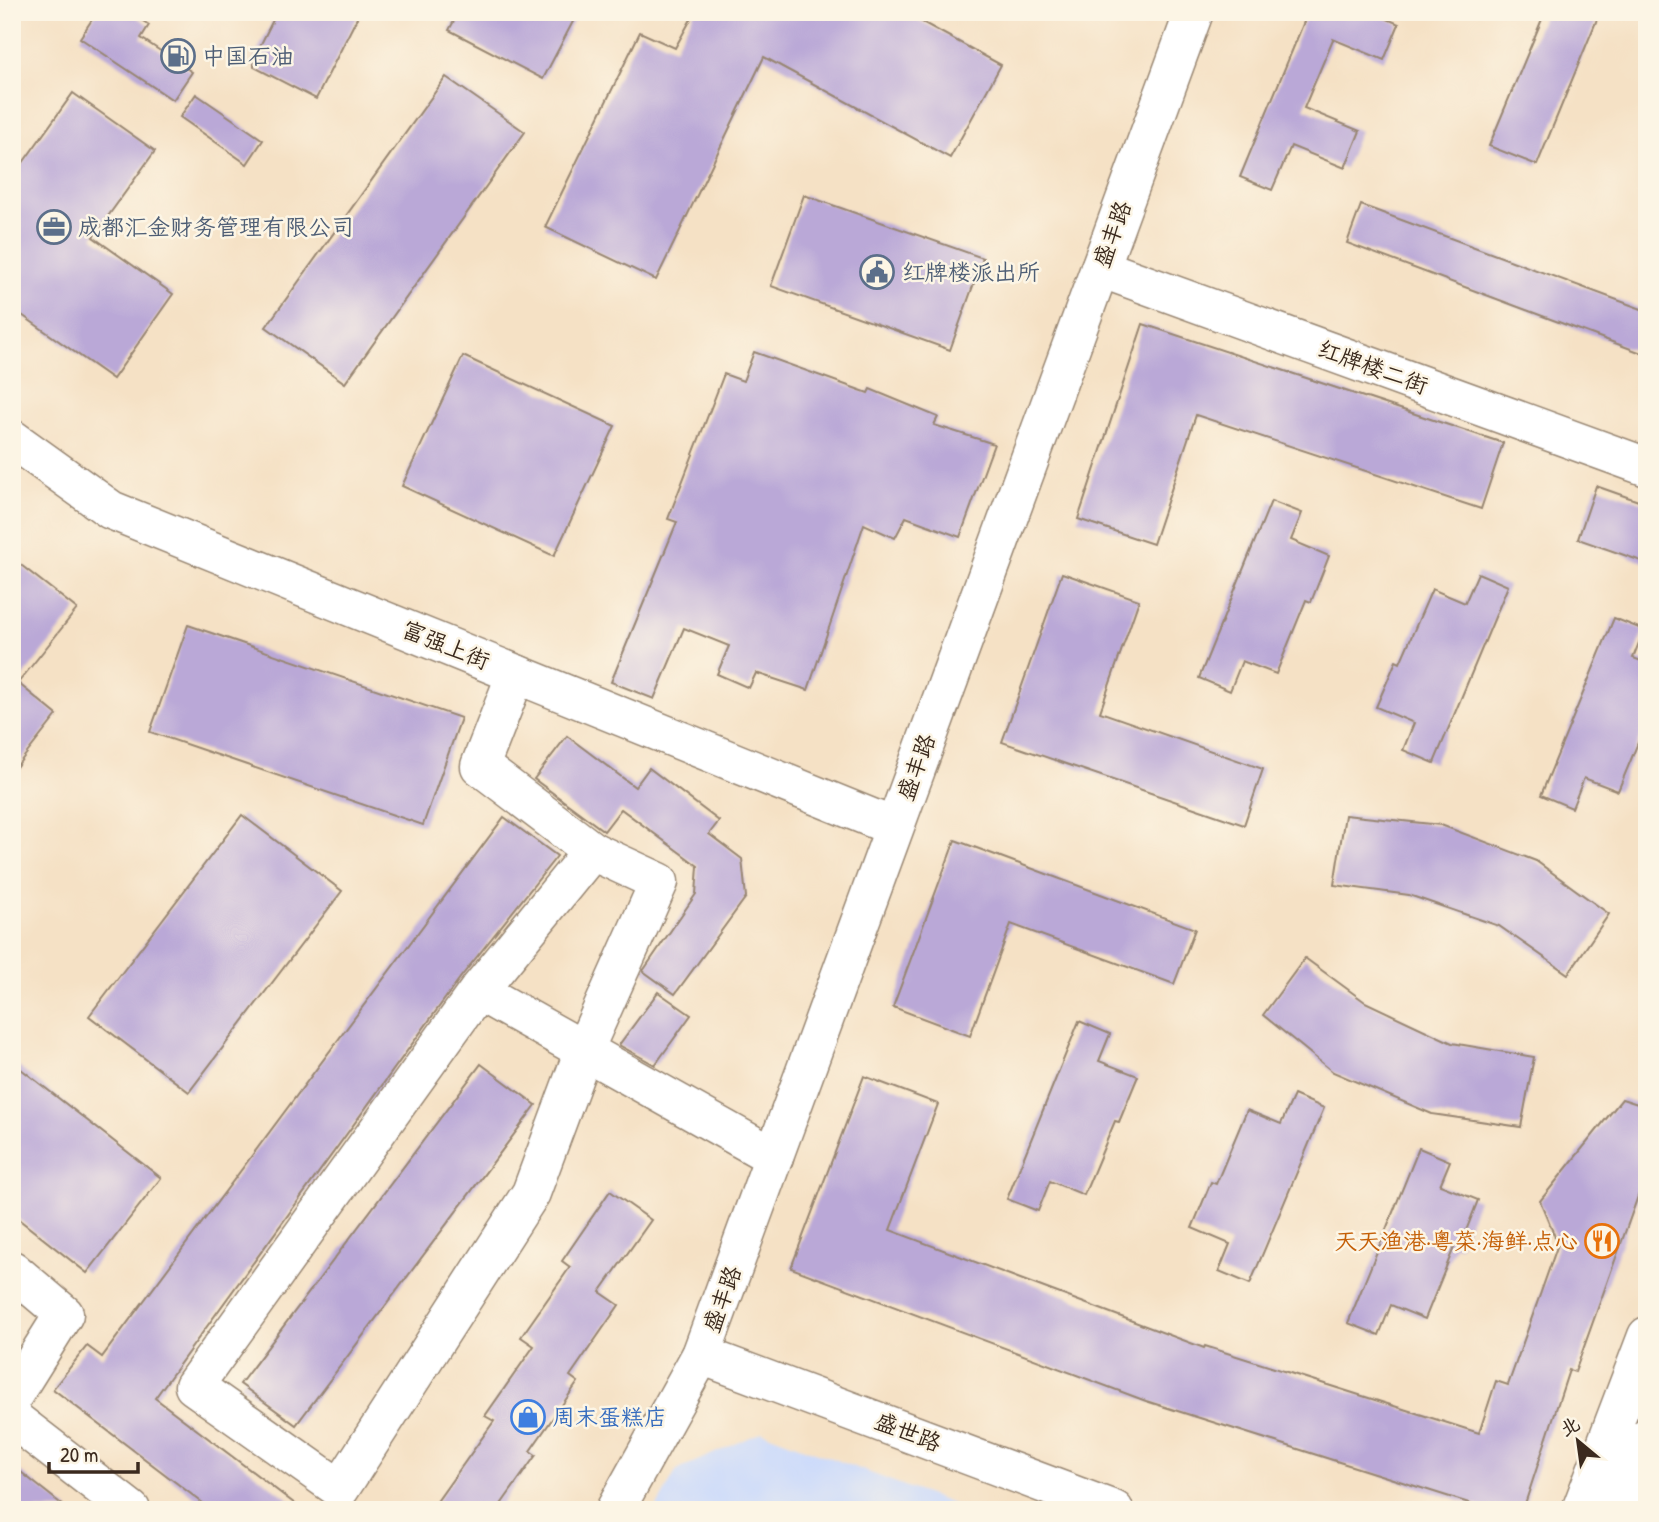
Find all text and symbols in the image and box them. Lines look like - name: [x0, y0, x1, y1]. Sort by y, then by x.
- fuel station icon: 中国石油: [159, 37, 197, 75]
- place label: 中国石油: [202, 40, 294, 71]
- street label: 盛丰路: [1085, 196, 1138, 272]
- office icon: 成都汇金财务管理有限公司: [35, 208, 73, 246]
- place label: 成都汇金财务管理有限公司: [78, 211, 354, 242]
- public building icon: 红牌楼派出所: [858, 253, 896, 291]
- place label: 红牌楼派出所: [902, 256, 1040, 287]
- street label: 红牌楼二街: [1314, 332, 1433, 401]
- street label: 富强上街: [398, 613, 495, 676]
- street label: 盛丰路: [889, 729, 942, 805]
- restaurant icon: 天天渔港·粤菜·海鲜·点心: [1583, 1222, 1621, 1260]
- place label: 天天渔港·粤菜·海鲜·点心: [1334, 1225, 1578, 1256]
- street label: 盛丰路: [695, 1261, 748, 1337]
- shop icon: 周末蛋糕店: [509, 1398, 547, 1436]
- place label: 周末蛋糕店: [552, 1401, 667, 1432]
- street label: 盛世路: [870, 1405, 946, 1458]
- north arrow: [1544, 1406, 1614, 1476]
- text: 北: [1555, 1410, 1584, 1442]
- scale bar: [49, 1431, 138, 1475]
- text: 20 m: [60, 1440, 98, 1469]

